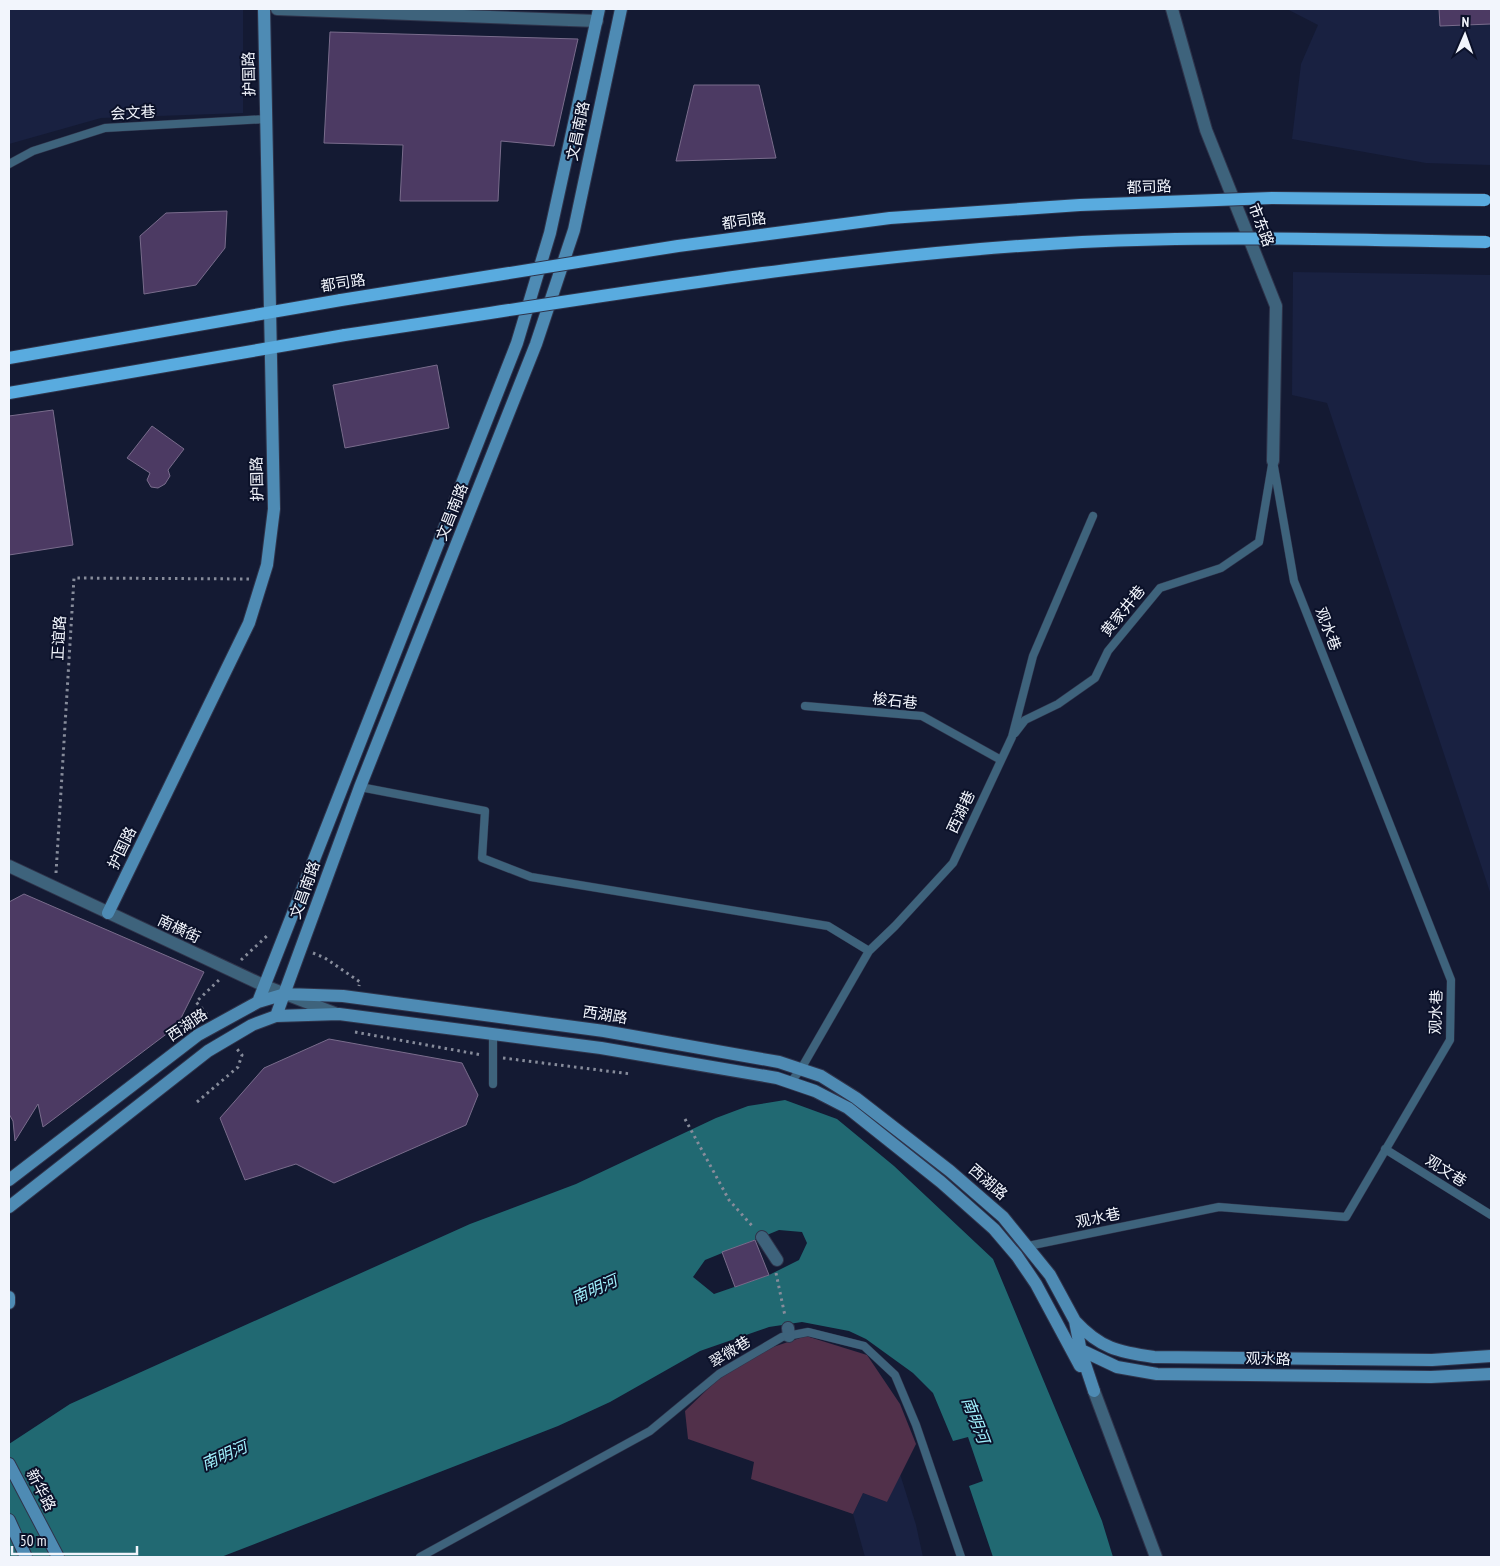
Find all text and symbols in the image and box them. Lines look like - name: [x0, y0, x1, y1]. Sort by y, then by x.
- north arrow: [1440, 10, 1490, 60]
- text: N: [1461, 13, 1470, 31]
- street label: 护国路: [239, 51, 258, 97]
- street label: 文昌南路: [562, 100, 593, 162]
- street label: 会文巷: [110, 102, 156, 123]
- street label: 都司路: [1126, 176, 1172, 197]
- street label: 市东路: [1245, 200, 1278, 249]
- street label: 都司路: [720, 208, 768, 233]
- street label: 都司路: [319, 270, 367, 295]
- street label: 护国路: [247, 456, 266, 502]
- street label: 文昌南路: [431, 480, 472, 543]
- street label: 黄家井巷: [1096, 581, 1149, 640]
- street label: 观水巷: [1312, 604, 1345, 653]
- street label: 正谊路: [48, 615, 69, 661]
- street label: 梭石巷: [872, 689, 918, 712]
- street label: 西湖巷: [942, 787, 979, 836]
- street label: 护国路: [103, 823, 140, 872]
- street label: 文昌南路: [285, 858, 324, 921]
- street label: 南横街: [155, 910, 204, 947]
- street label: 观水巷: [1425, 989, 1446, 1035]
- street label: 西湖路: [581, 1002, 629, 1027]
- street label: 西湖路: [163, 1004, 211, 1045]
- street label: 观文巷: [1422, 1151, 1470, 1191]
- street label: 西湖路: [965, 1160, 1012, 1204]
- street label: 观水巷: [1074, 1204, 1122, 1231]
- water label: 南明河: [568, 1269, 623, 1308]
- street label: 翠微巷: [706, 1332, 754, 1372]
- street label: 观水路: [1245, 1349, 1291, 1368]
- water label: 南明河: [958, 1394, 995, 1449]
- water label: 南明河: [198, 1435, 253, 1474]
- street label: 新华路: [22, 1465, 60, 1514]
- scale bar: [12, 1524, 138, 1556]
- text: 50 m: [20, 1531, 46, 1550]

